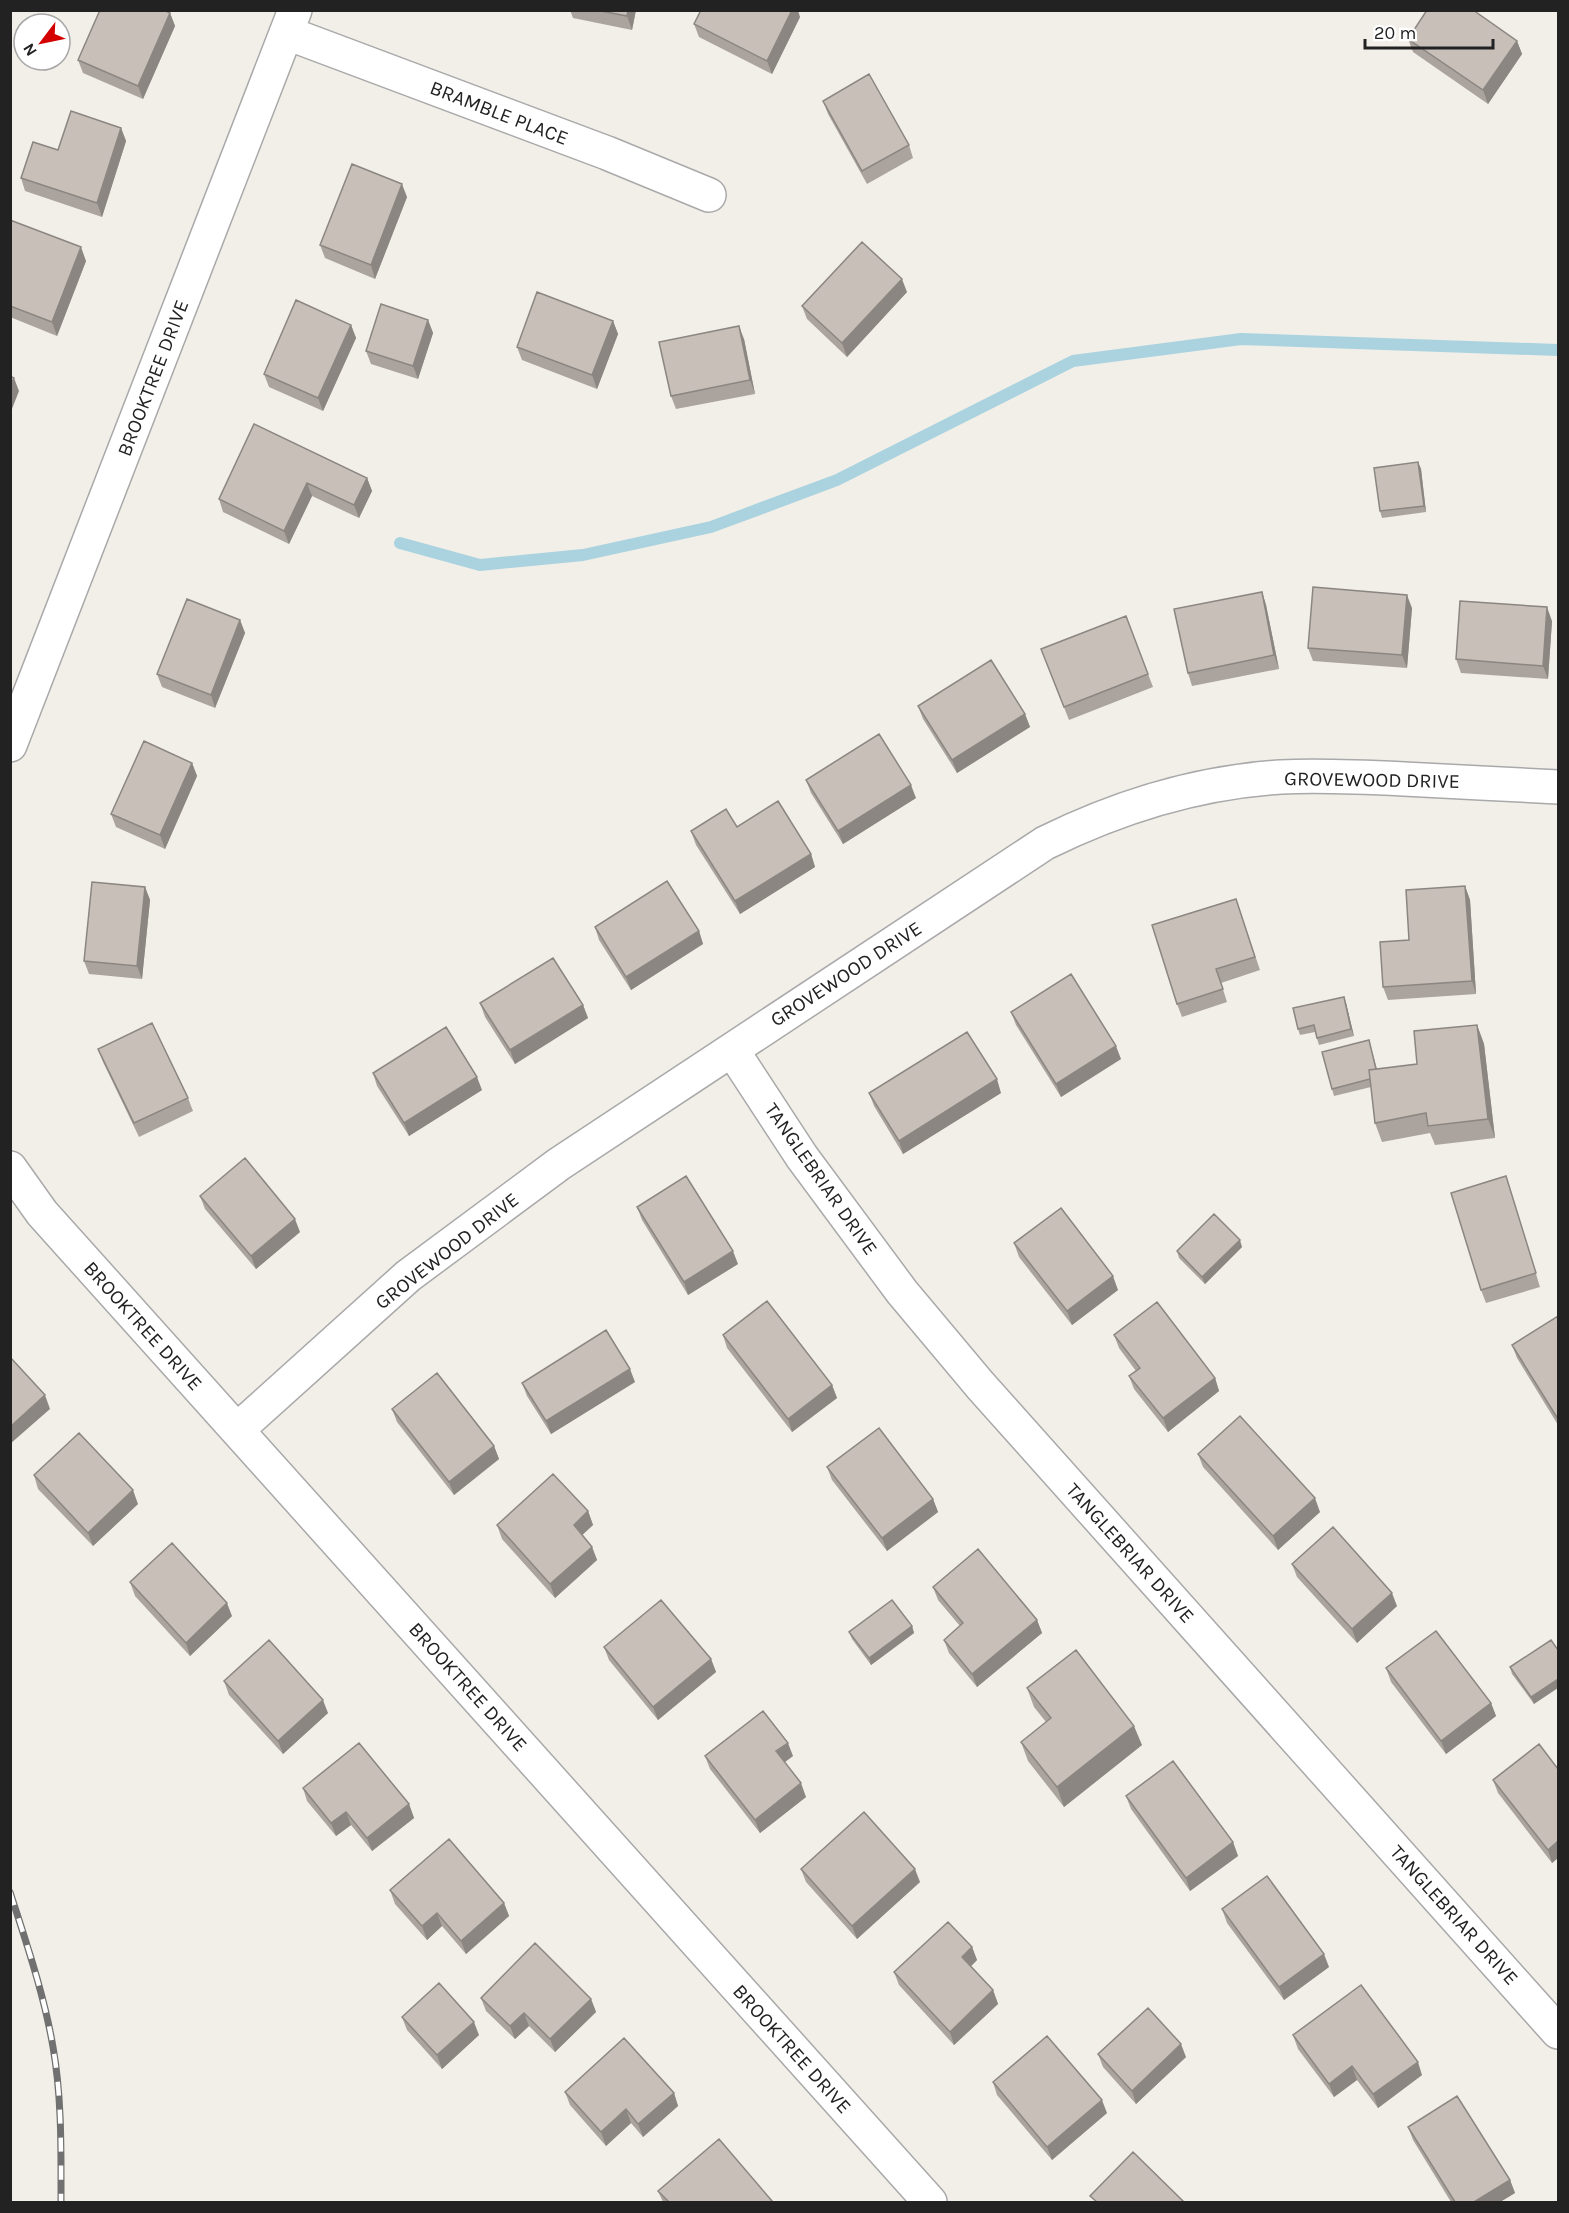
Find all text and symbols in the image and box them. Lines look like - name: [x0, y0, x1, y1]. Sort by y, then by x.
- north arrow: [12, 12, 72, 72]
- scale bar: [1365, 12, 1492, 50]
- text: 20 m: [1374, 22, 1416, 44]
- text: N: [19, 40, 41, 60]
- street label: BRAMBLE PLACE: [427, 76, 571, 150]
- street label: BROOKTREE DRIVE: [113, 297, 193, 459]
- street label: GROVEWOOD DRIVE: [1284, 767, 1460, 793]
- street label: GROVEWOOD DRIVE: [766, 917, 926, 1031]
- street label: TANGLEBRIAR DRIVE: [760, 1099, 882, 1259]
- street label: GROVEWOOD DRIVE: [371, 1188, 523, 1314]
- street label: BROOKTREE DRIVE: [79, 1257, 207, 1395]
- street label: TANGLEBRIAR DRIVE: [1061, 1478, 1199, 1628]
- street label: BROOKTREE DRIVE: [404, 1618, 532, 1756]
- street label: TANGLEBRIAR DRIVE: [1385, 1840, 1523, 1990]
- street label: BROOKTREE DRIVE: [728, 1980, 856, 2118]

